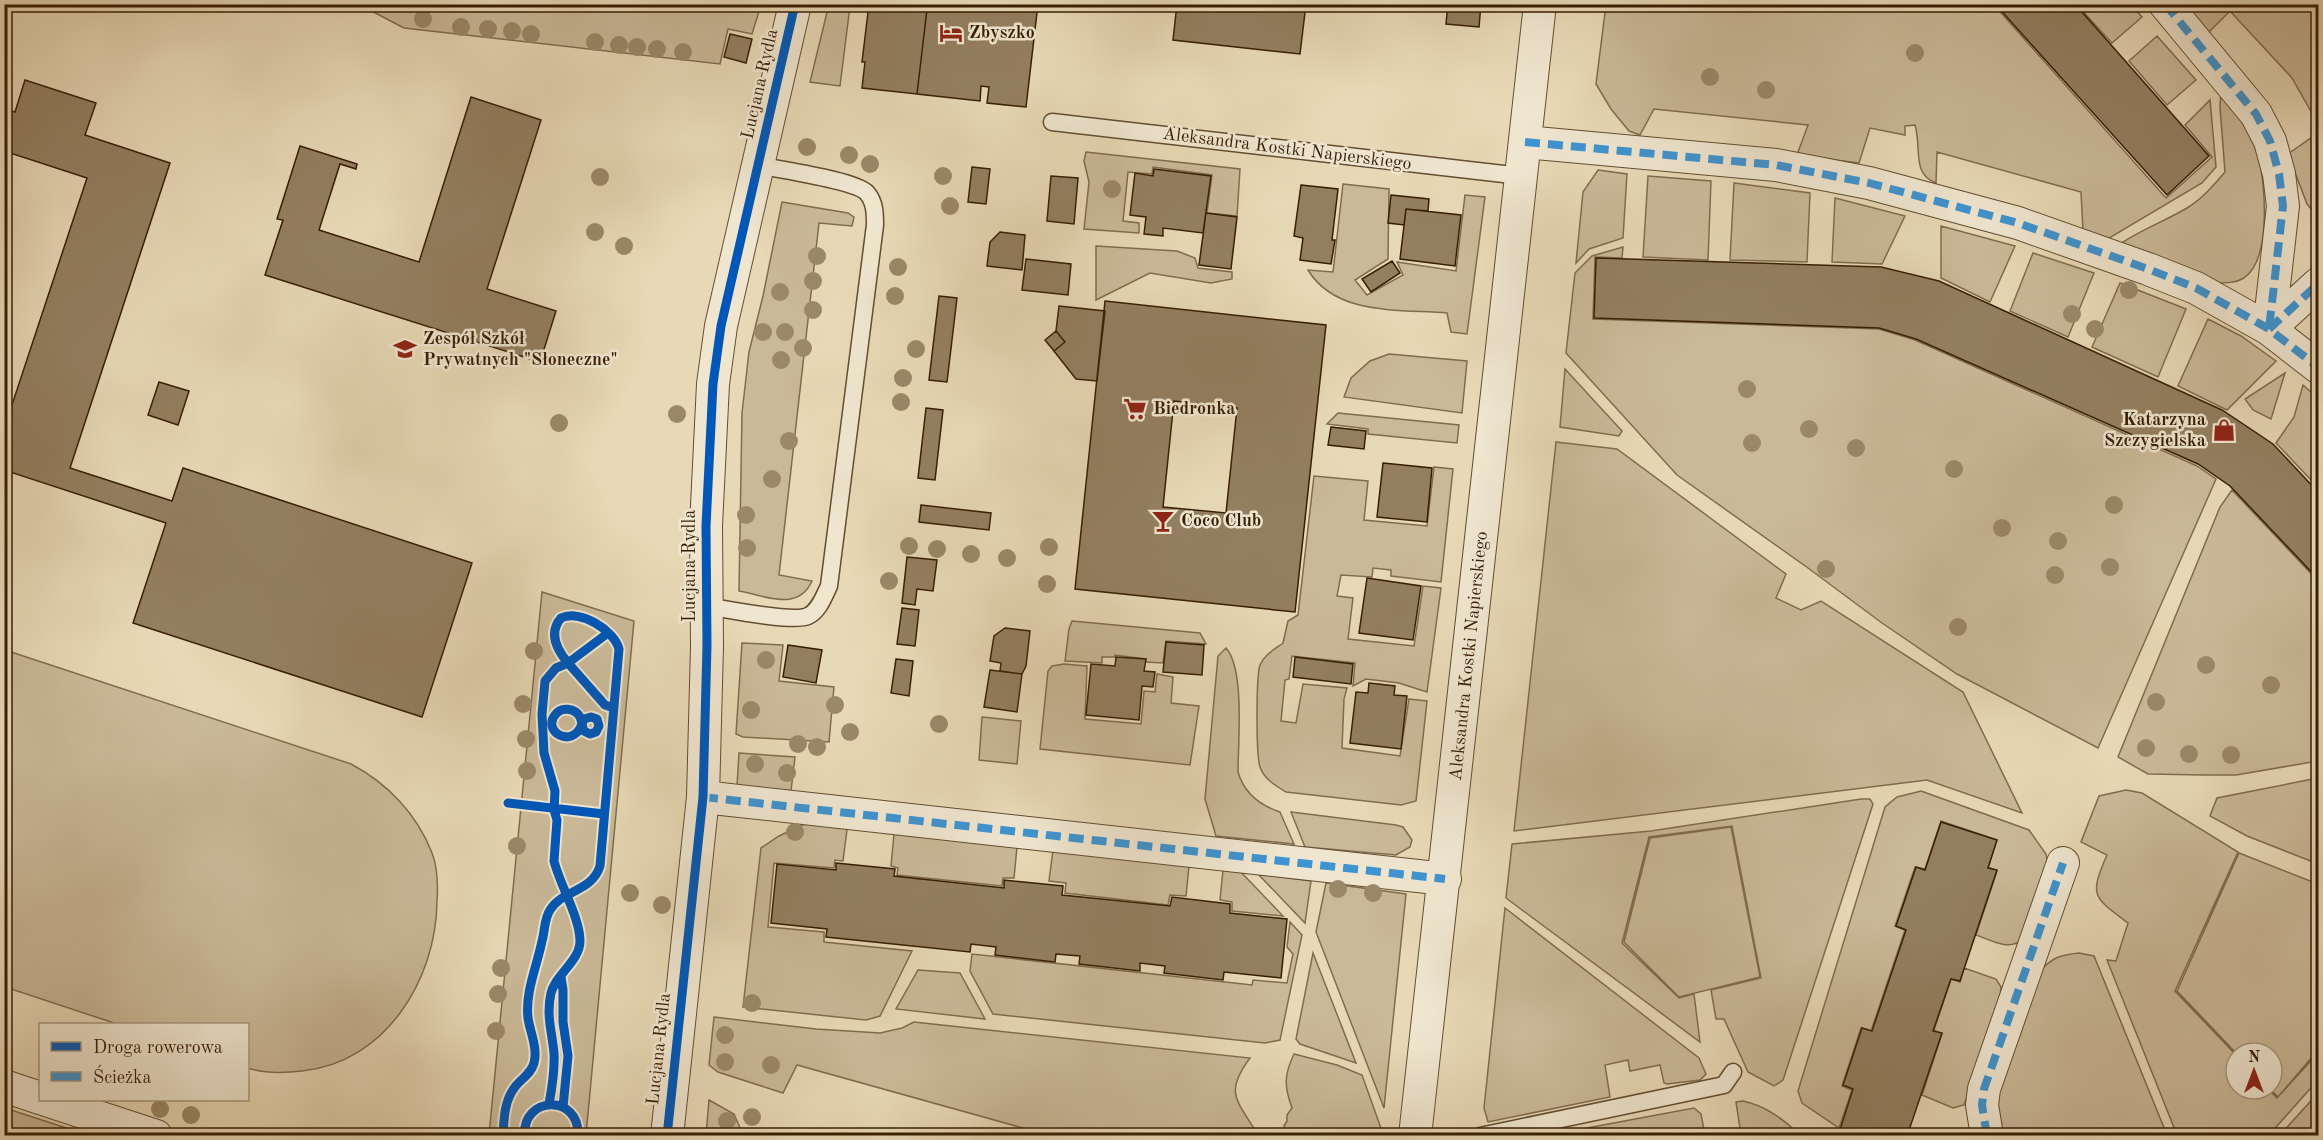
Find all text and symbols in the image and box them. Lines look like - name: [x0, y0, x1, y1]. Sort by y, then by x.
- hotel icon: Zbyszko: [938, 20, 964, 46]
- place label: Zbyszko: [969, 24, 1035, 42]
- street label: Lucjana Rydla: [739, 27, 781, 141]
- street label: Aleksandra Kostki Napierskiego: [1161, 125, 1413, 173]
- place label: Zespół Szkół Prywatnych "Słoneczne": [423, 330, 618, 369]
- school or university icon: Zespół Szkół Prywatnych "Słoneczne": [392, 336, 418, 362]
- supermarket icon: Biedronka: [1122, 396, 1148, 422]
- place label: Biedronka: [1153, 400, 1235, 418]
- place label: Katarzyna Szczygielska: [2104, 411, 2206, 450]
- shop icon: Katarzyna Szczygielska: [2211, 417, 2237, 443]
- bar icon: Coco Club: [1150, 508, 1176, 534]
- street label: Lucjana Rydla: [681, 510, 699, 622]
- place label: Coco Club: [1181, 512, 1261, 530]
- street label: Aleksandra Kostki Napierskiego: [1447, 530, 1491, 782]
- street label: Lucjana Rydla: [644, 992, 674, 1106]
- legend: [39, 1023, 249, 1101]
- text: Droga rowerowa: [93, 1039, 223, 1057]
- north arrow: [2224, 1041, 2284, 1101]
- text: N: [2248, 1050, 2261, 1066]
- text: Ścieżka: [93, 1064, 151, 1087]

